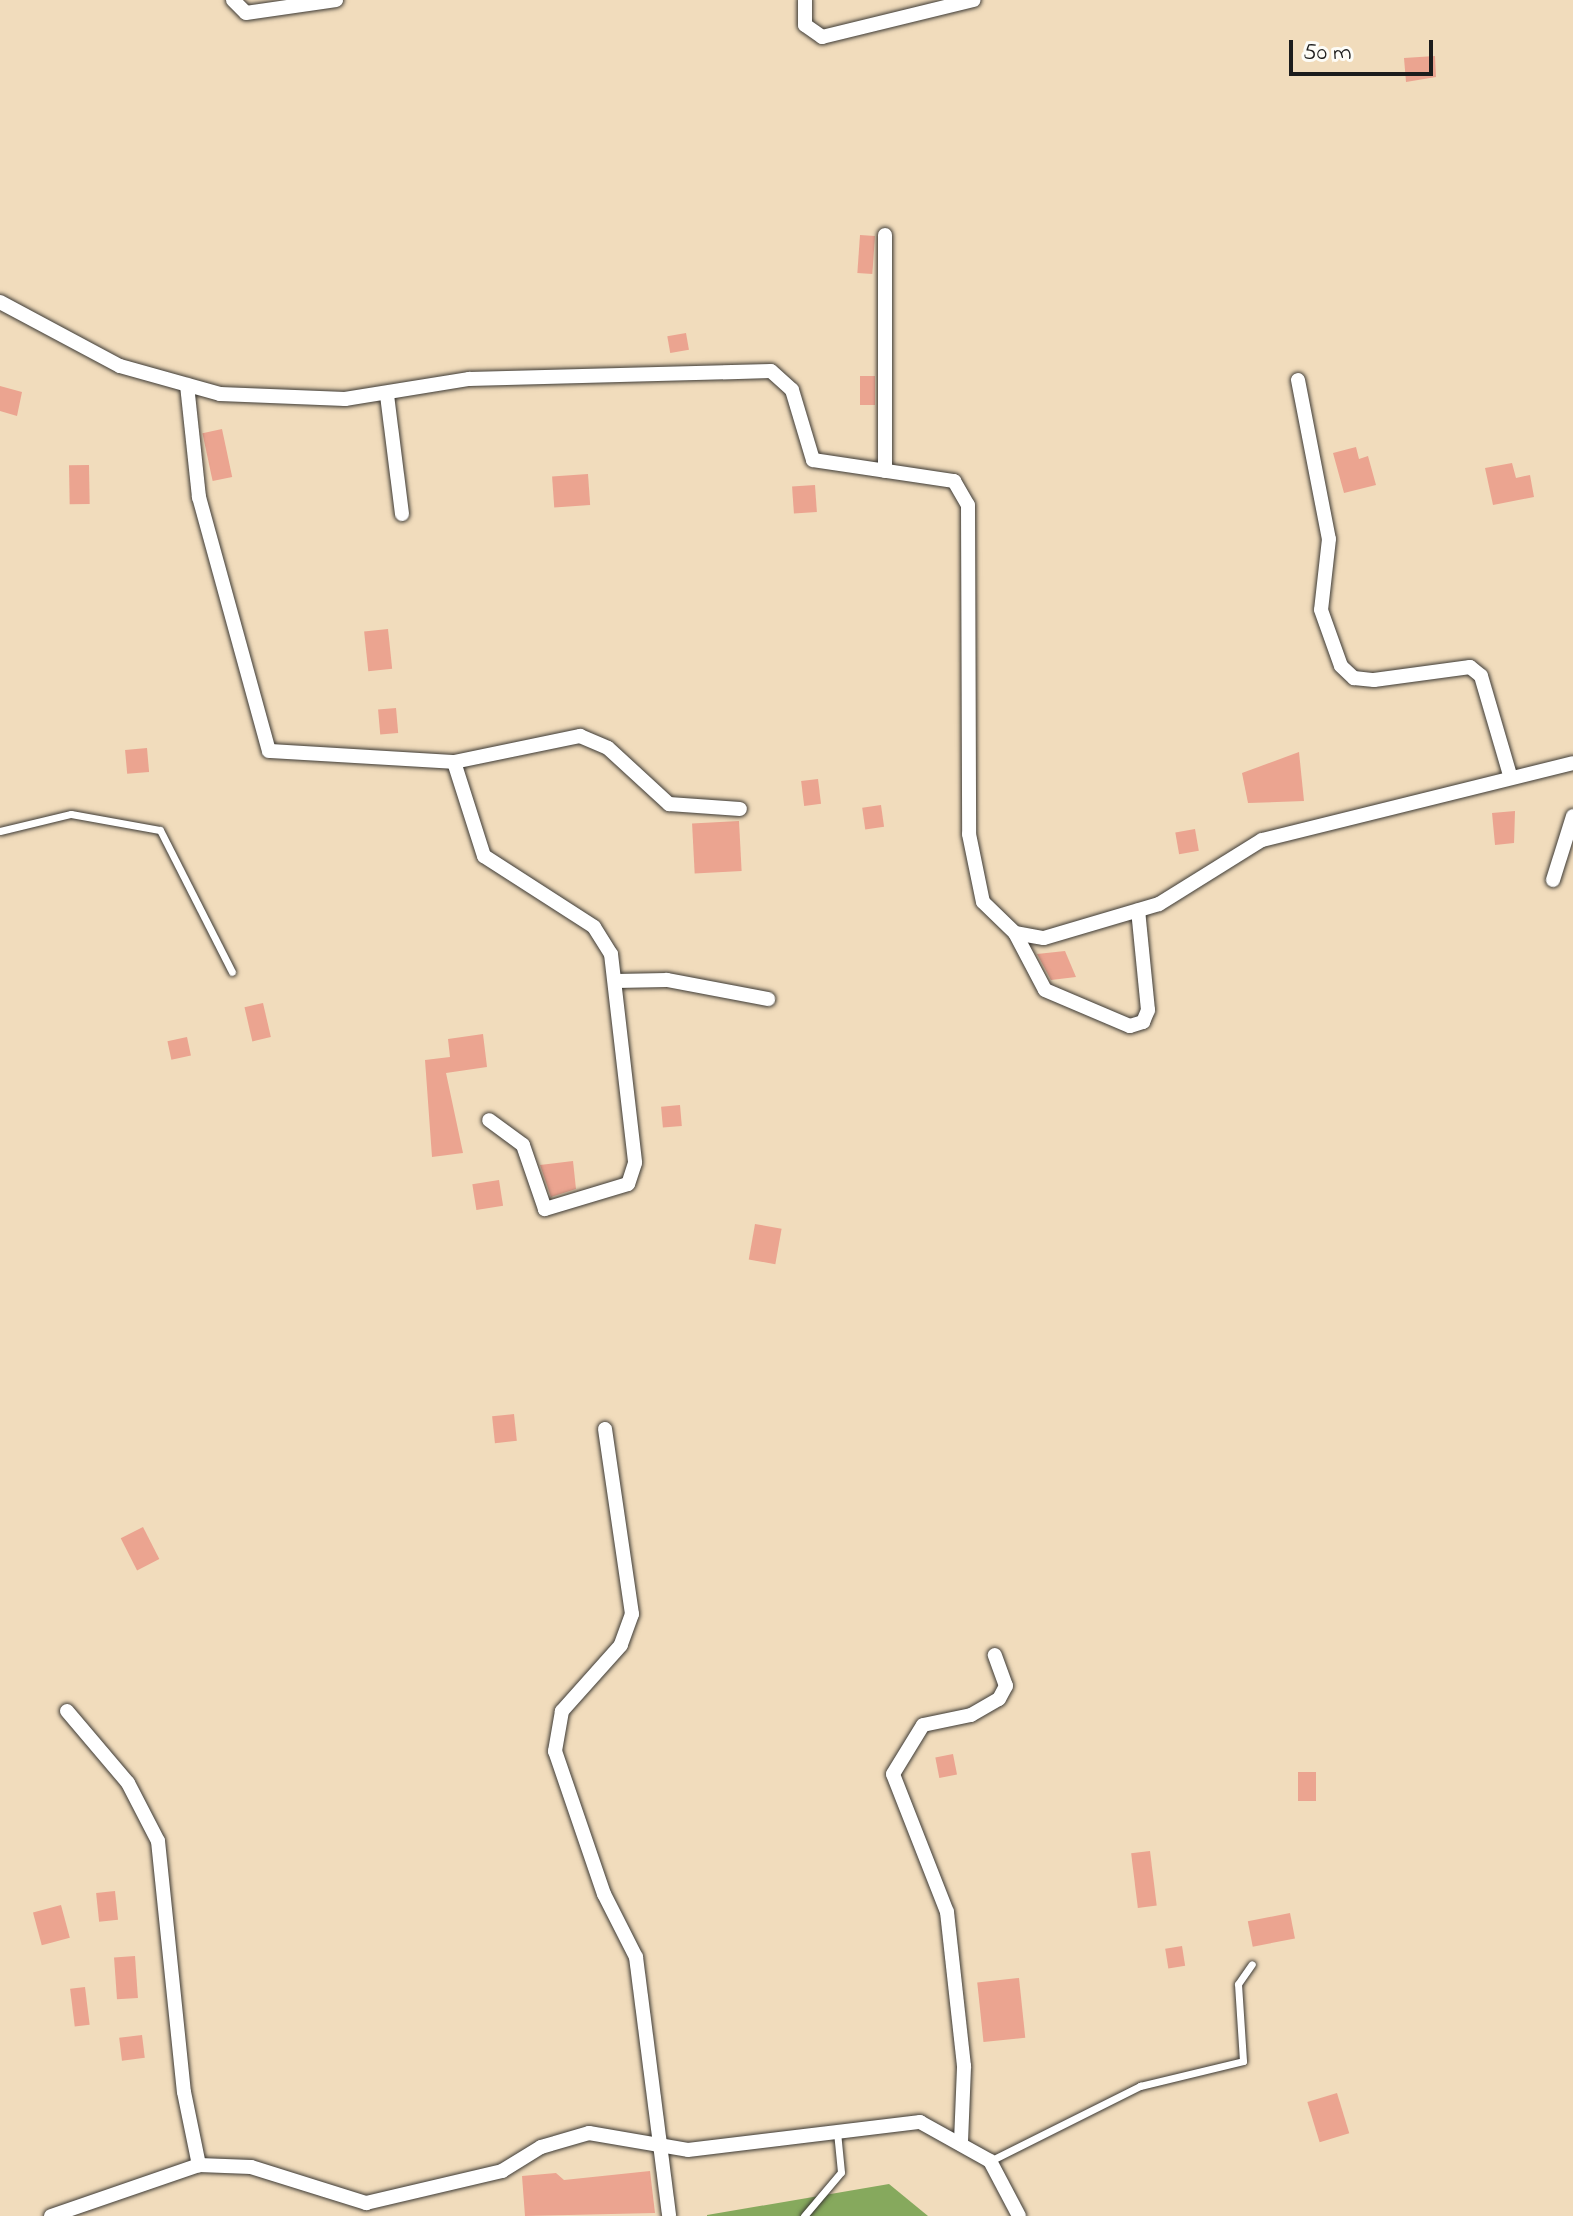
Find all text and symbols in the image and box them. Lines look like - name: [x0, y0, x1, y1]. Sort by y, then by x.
- scale bar: [1293, 24, 1437, 74]
- text: 50 m: [1303, 36, 1352, 71]

